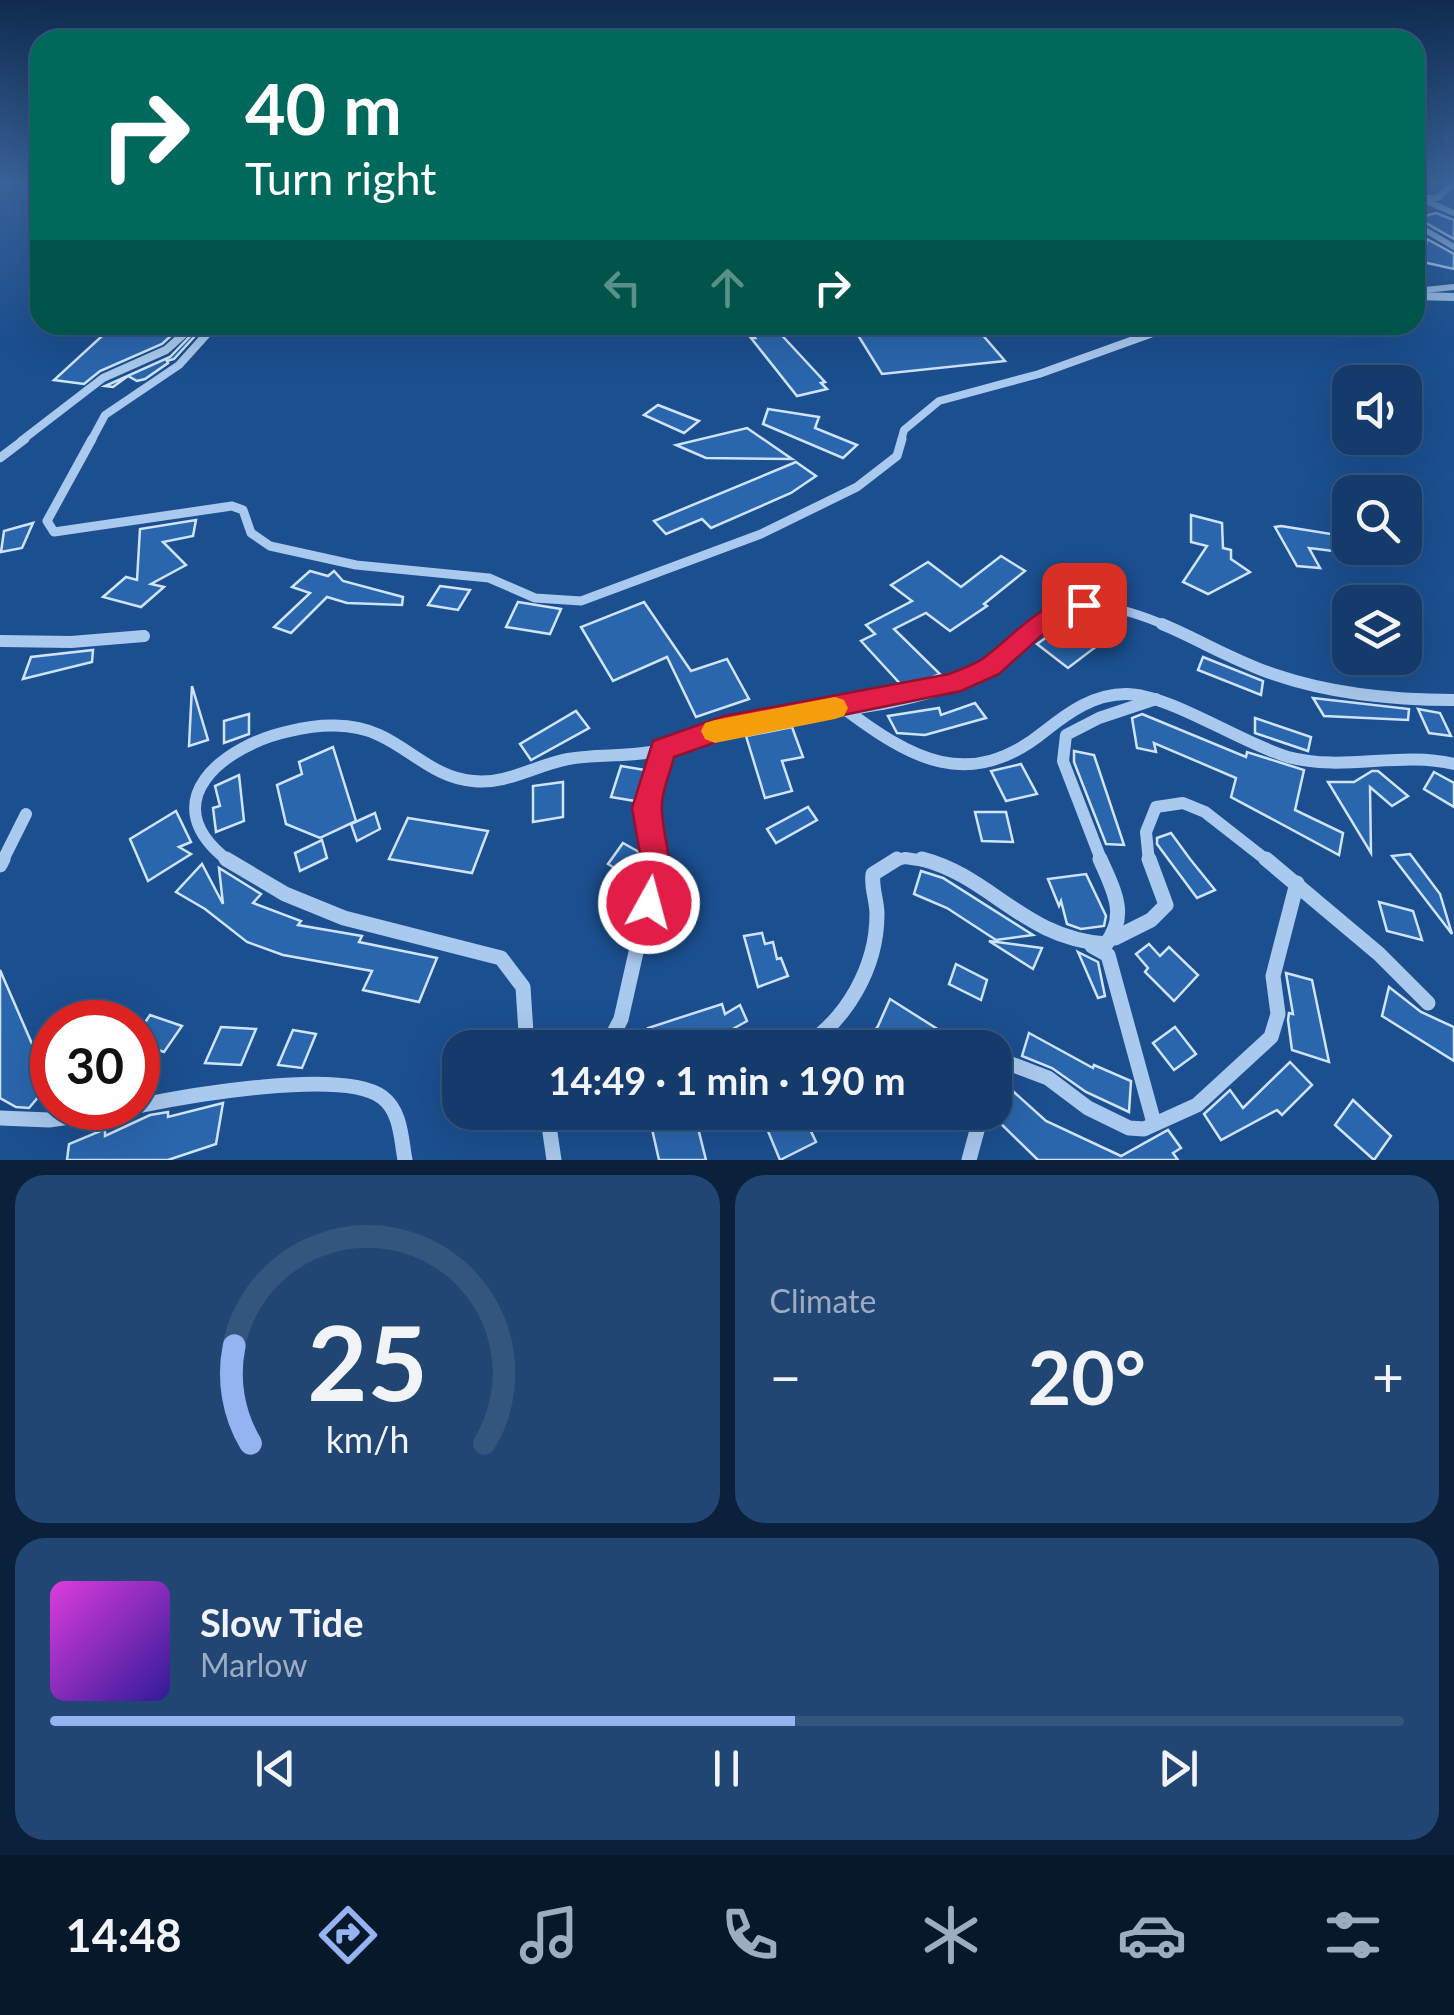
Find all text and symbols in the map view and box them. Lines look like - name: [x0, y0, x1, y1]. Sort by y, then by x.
- text: 40 m: [245, 66, 402, 150]
- icon: right: [80, 70, 210, 200]
- text: Turn right: [245, 151, 436, 205]
- icon: left: [595, 260, 650, 315]
- icon: ahead: [700, 260, 755, 315]
- icon: right: [805, 260, 860, 315]
- map controls: [1332, 365, 1422, 675]
- button: sound: [1332, 365, 1422, 455]
- button: search: [1332, 475, 1422, 565]
- pin: [1042, 563, 1127, 648]
- icon: arrive: [1057, 578, 1112, 633]
- button: layers: [1332, 585, 1422, 675]
- position arrow: [597, 851, 701, 955]
- speed limit sign: 30: [30, 1000, 160, 1130]
- text: 14:49 · 1 min · 190 m: [548, 1057, 906, 1103]
- text: Climate: [770, 1281, 876, 1320]
- text: 25: [307, 1298, 428, 1423]
- text: 20°: [1028, 1331, 1146, 1421]
- text: −: [770, 1343, 801, 1409]
- text: +: [1372, 1343, 1404, 1409]
- text: km/h: [325, 1418, 409, 1461]
- text: Slow Tide: [200, 1599, 363, 1645]
- text: Marlow: [200, 1645, 307, 1684]
- icon: previous: [248, 1741, 303, 1796]
- icon: pause: [699, 1741, 754, 1796]
- icon: next: [1151, 1741, 1206, 1796]
- icon: directions: [313, 1900, 383, 1970]
- icon: music: [514, 1900, 584, 1970]
- icon: phone: [715, 1900, 785, 1970]
- icon: climate: [916, 1900, 986, 1970]
- icon: car: [1117, 1900, 1187, 1970]
- icon: filters: [1318, 1900, 1388, 1970]
- text: 14:48: [66, 1908, 182, 1962]

